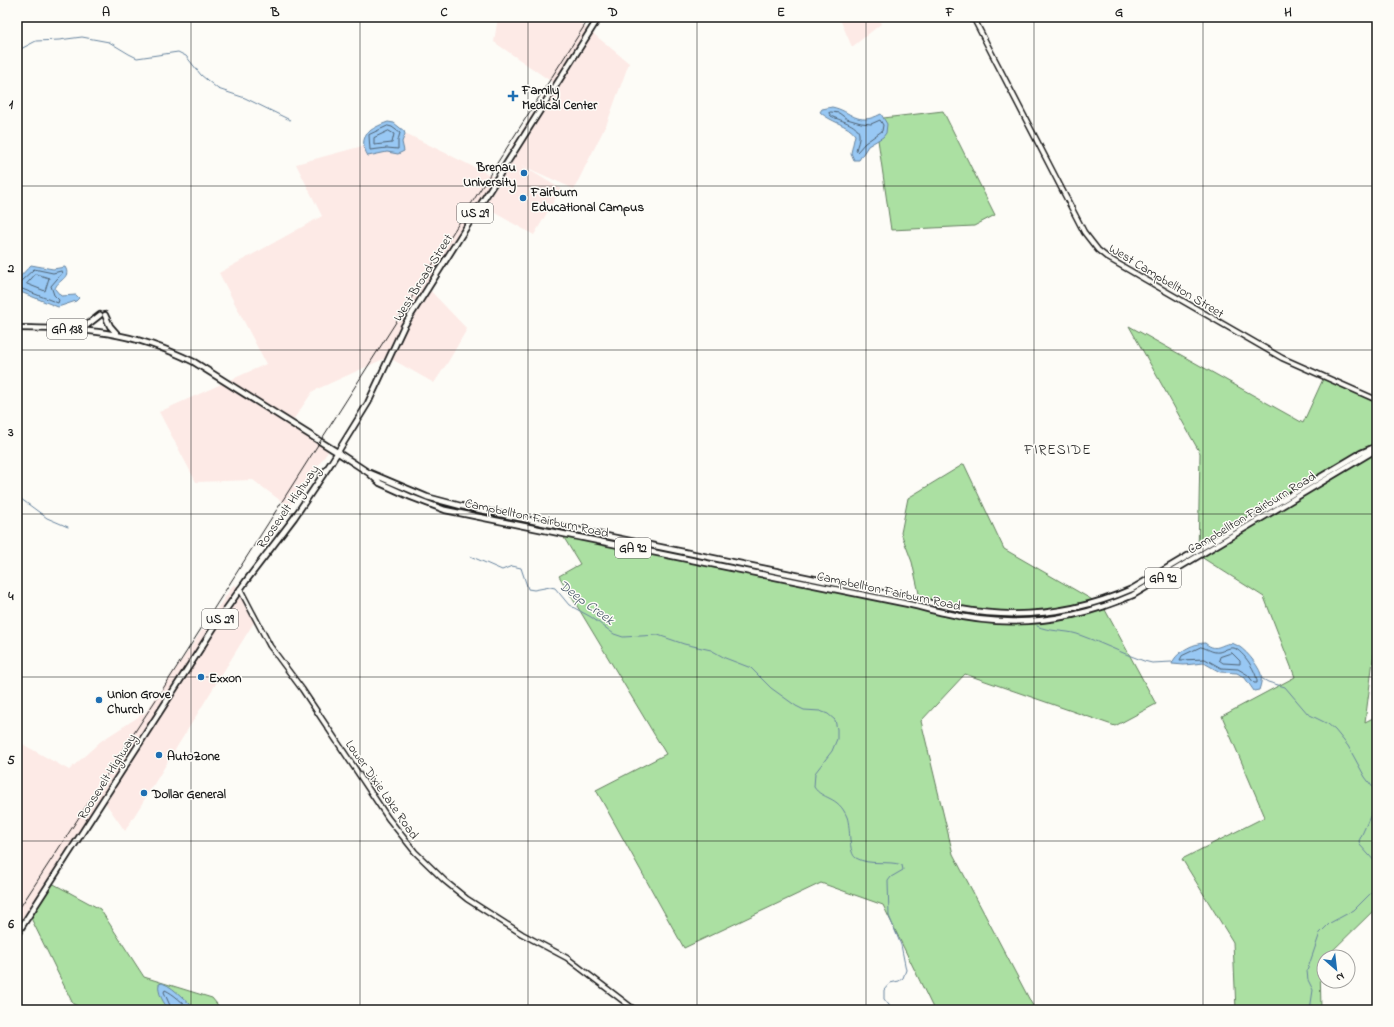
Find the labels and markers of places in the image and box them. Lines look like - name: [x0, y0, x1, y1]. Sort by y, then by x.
- place label: Family Medical Center: [521, 81, 598, 115]
- marker: Family Medical Center: [507, 90, 519, 102]
- place label: Brenau University: [463, 158, 517, 194]
- marker: Brenau University: [519, 168, 529, 178]
- place label: Fairburn Educational Campus: [530, 183, 644, 217]
- marker: Fairburn Educational Campus: [518, 193, 528, 203]
- place label: Exxon: [209, 669, 242, 688]
- marker: Exxon: [196, 672, 206, 682]
- place label: Union Grove Church: [107, 685, 172, 719]
- marker: Union Grove Church: [94, 695, 104, 705]
- place label: AutoZone: [167, 747, 221, 766]
- marker: AutoZone: [154, 750, 164, 760]
- place label: Dollar General: [151, 785, 226, 804]
- marker: Dollar General: [139, 788, 149, 798]

